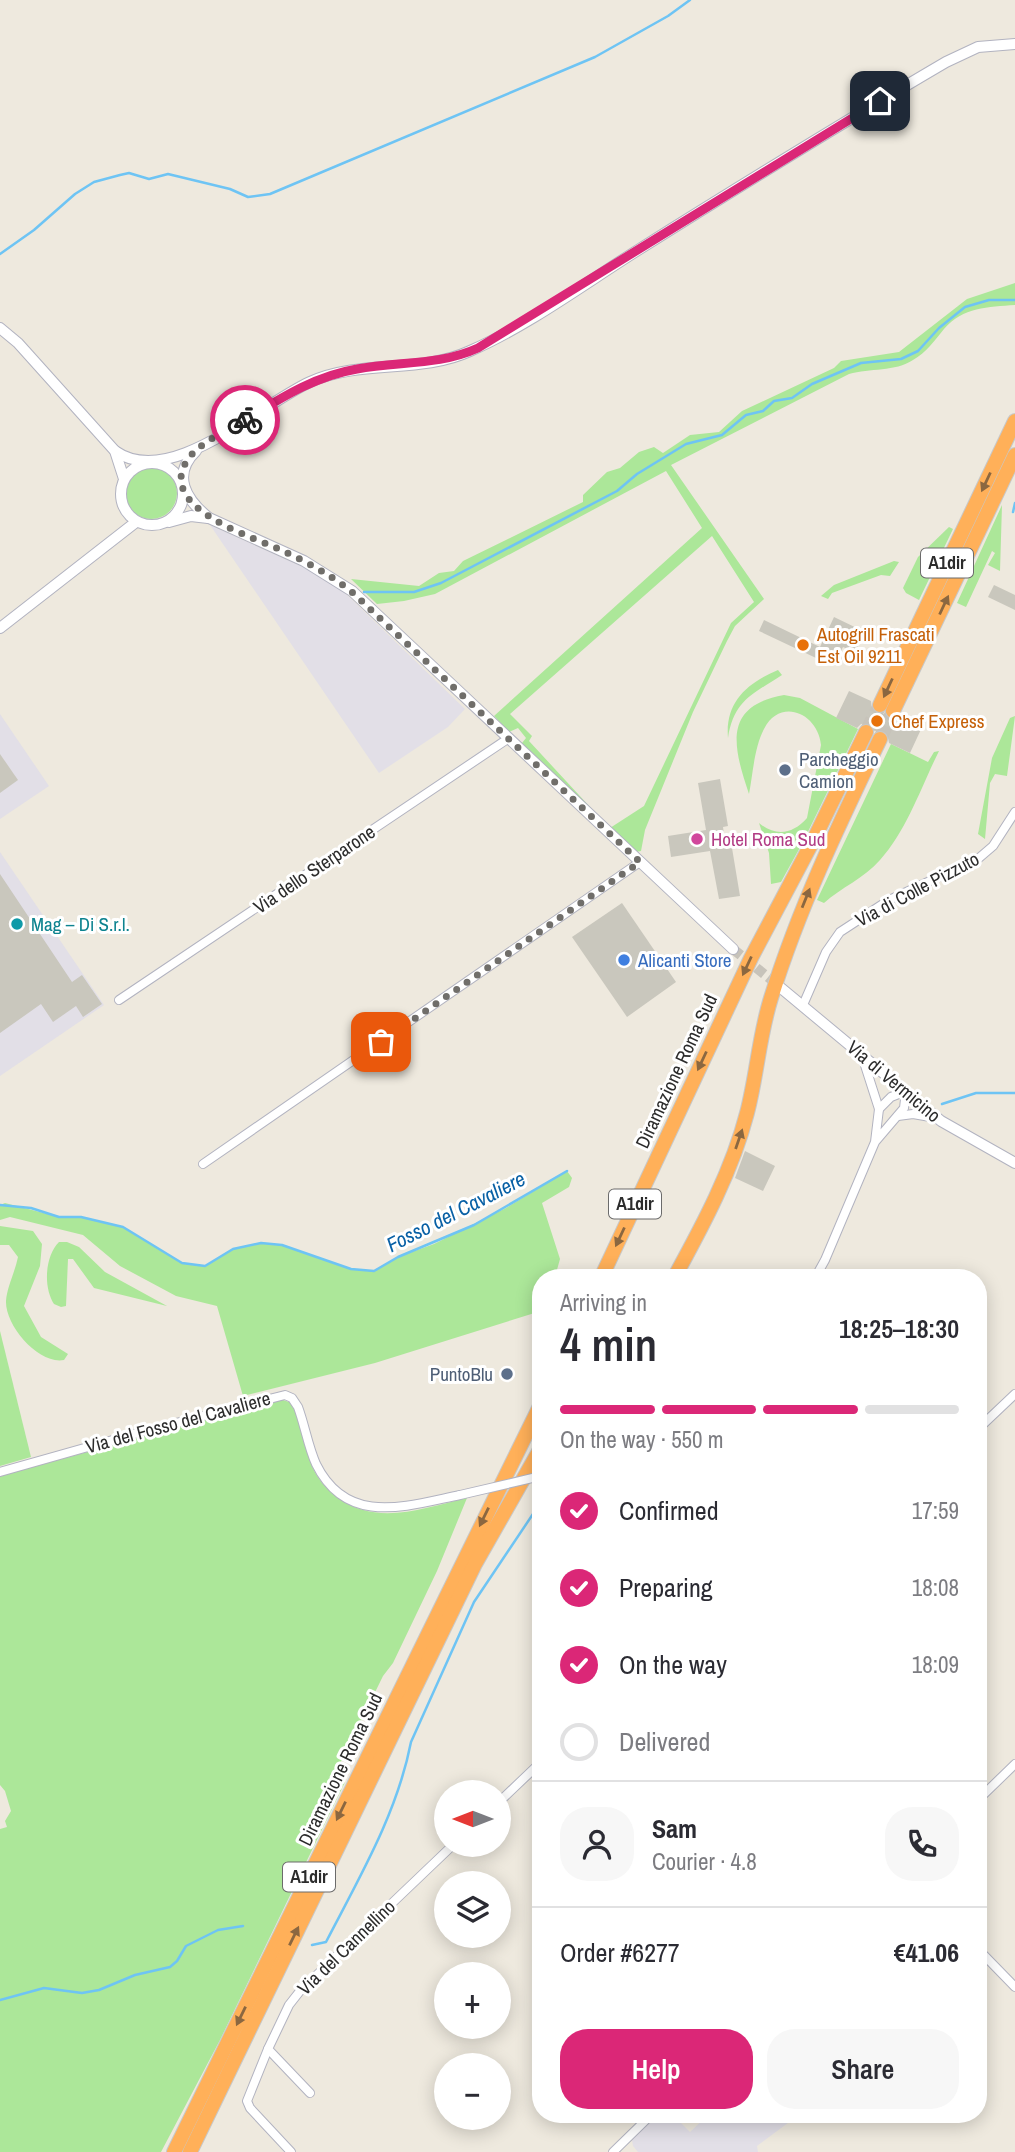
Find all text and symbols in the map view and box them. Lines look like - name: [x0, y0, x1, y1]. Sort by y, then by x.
- pin: [850, 71, 910, 131]
- icon: home: [861, 82, 899, 120]
- courier: [210, 385, 280, 455]
- icon: bike: [226, 401, 264, 439]
- one-way arrow: [980, 472, 991, 492]
- road number: A1dir: [921, 548, 973, 578]
- one-way arrow: [938, 595, 949, 615]
- place label: Autogrill Frascati Est Oil 9211: [816, 621, 935, 669]
- marker: Autogrill Frascati Est Oil 9211: [795, 637, 811, 653]
- one-way arrow: [882, 678, 894, 698]
- place label: Chef Express: [891, 708, 985, 734]
- marker: Chef Express: [869, 713, 885, 729]
- place label: Parcheggio Camion: [799, 746, 879, 794]
- marker: Parcheggio Camion: [777, 762, 793, 778]
- street label: Via dello Sterparone: [248, 819, 380, 919]
- place label: Hotel Roma Sud: [711, 826, 825, 852]
- marker: Hotel Roma Sud: [689, 831, 705, 847]
- street label: Via di Colle Pizzuto: [851, 845, 983, 933]
- one-way arrow: [801, 888, 812, 909]
- place label: Mag – Di S.r.l.: [31, 911, 130, 937]
- marker: Mag – Di S.r.l.: [9, 916, 25, 932]
- place label: Alicanti Store: [637, 947, 732, 973]
- marker: Alicanti Store: [616, 952, 632, 968]
- one-way arrow: [742, 956, 753, 976]
- street label: Diramazione Roma Sud: [629, 990, 723, 1152]
- pin: [351, 1012, 411, 1072]
- icon: bag: [362, 1023, 400, 1061]
- street label: Via di Vermicino: [842, 1034, 946, 1128]
- one-way arrow: [696, 1051, 708, 1071]
- one-way arrow: [734, 1128, 745, 1149]
- water label: Fosso del Cavaliere: [381, 1164, 530, 1259]
- road number: A1dir: [609, 1190, 661, 1218]
- one-way arrow: [614, 1227, 626, 1247]
- text: Arriving in: [560, 1287, 647, 1318]
- text: 18:25–18:30: [839, 1311, 959, 1346]
- text: 4 min: [560, 1313, 657, 1375]
- place label: PuntoBlu: [430, 1361, 493, 1387]
- marker: PuntoBlu: [499, 1366, 515, 1382]
- street label: Via del Fosso del Cavaliere: [83, 1385, 273, 1459]
- text: On the way · 550 m: [560, 1424, 724, 1455]
- icon: check: [560, 1492, 598, 1530]
- text: Confirmed: [619, 1493, 719, 1528]
- text: 17:59: [912, 1495, 959, 1526]
- one-way arrow: [479, 1507, 490, 1527]
- icon: check: [560, 1569, 598, 1607]
- text: Preparing: [619, 1570, 713, 1605]
- text: 18:08: [912, 1572, 959, 1603]
- icon: check: [560, 1646, 598, 1684]
- text: On the way: [619, 1647, 727, 1682]
- text: 18:09: [912, 1649, 959, 1680]
- street label: Diramazione Roma Sud: [292, 1688, 388, 1850]
- text: Delivered: [619, 1724, 710, 1759]
- north arrow: [434, 1780, 511, 1857]
- map controls: [434, 1780, 511, 2130]
- one-way arrow: [336, 1801, 347, 1821]
- button: person: [560, 1807, 634, 1881]
- button: phone: [885, 1807, 959, 1881]
- text: Sam: [652, 1811, 697, 1846]
- text: Courier · 4.8: [652, 1846, 757, 1877]
- road number: A1dir: [283, 1863, 335, 1892]
- button: layers: [434, 1871, 511, 1948]
- street label: Via del Cannellino: [291, 1894, 401, 2000]
- one-way arrow: [289, 1926, 300, 1946]
- text: Order #6277: [560, 1935, 680, 1970]
- text: €41.06: [894, 1935, 959, 1970]
- button: +: [434, 1962, 511, 2039]
- one-way arrow: [236, 2006, 247, 2026]
- button: Help: [560, 2029, 753, 2109]
- button: Share: [767, 2029, 959, 2109]
- button: −: [434, 2053, 511, 2130]

